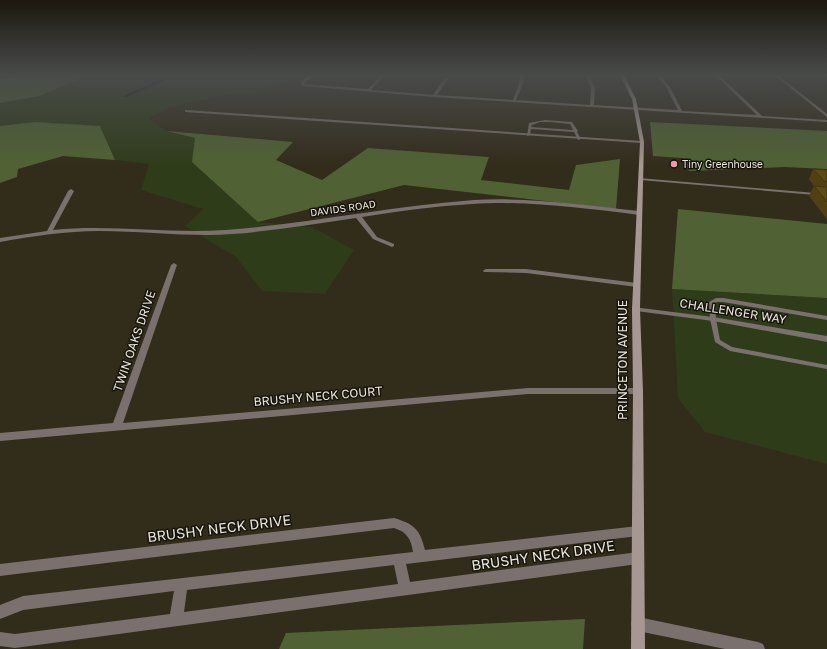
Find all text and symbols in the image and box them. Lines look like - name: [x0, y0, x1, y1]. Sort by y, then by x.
- place label: Tiny Greenhouse: [682, 158, 763, 170]
- marker: Tiny Greenhouse: [669, 159, 679, 169]
- street label: DAVIDS ROAD: [309, 197, 377, 219]
- street label: TWIN OAKS DRIVE: [110, 288, 158, 394]
- street label: CHALLENGER WAY: [679, 295, 788, 327]
- street label: PRINCETON AVENUE: [615, 300, 630, 420]
- street label: BRUSHY NECK COURT: [253, 383, 384, 409]
- street label: BRUSHY NECK DRIVE: [146, 511, 292, 545]
- street label: BRUSHY NECK DRIVE: [470, 537, 616, 573]

